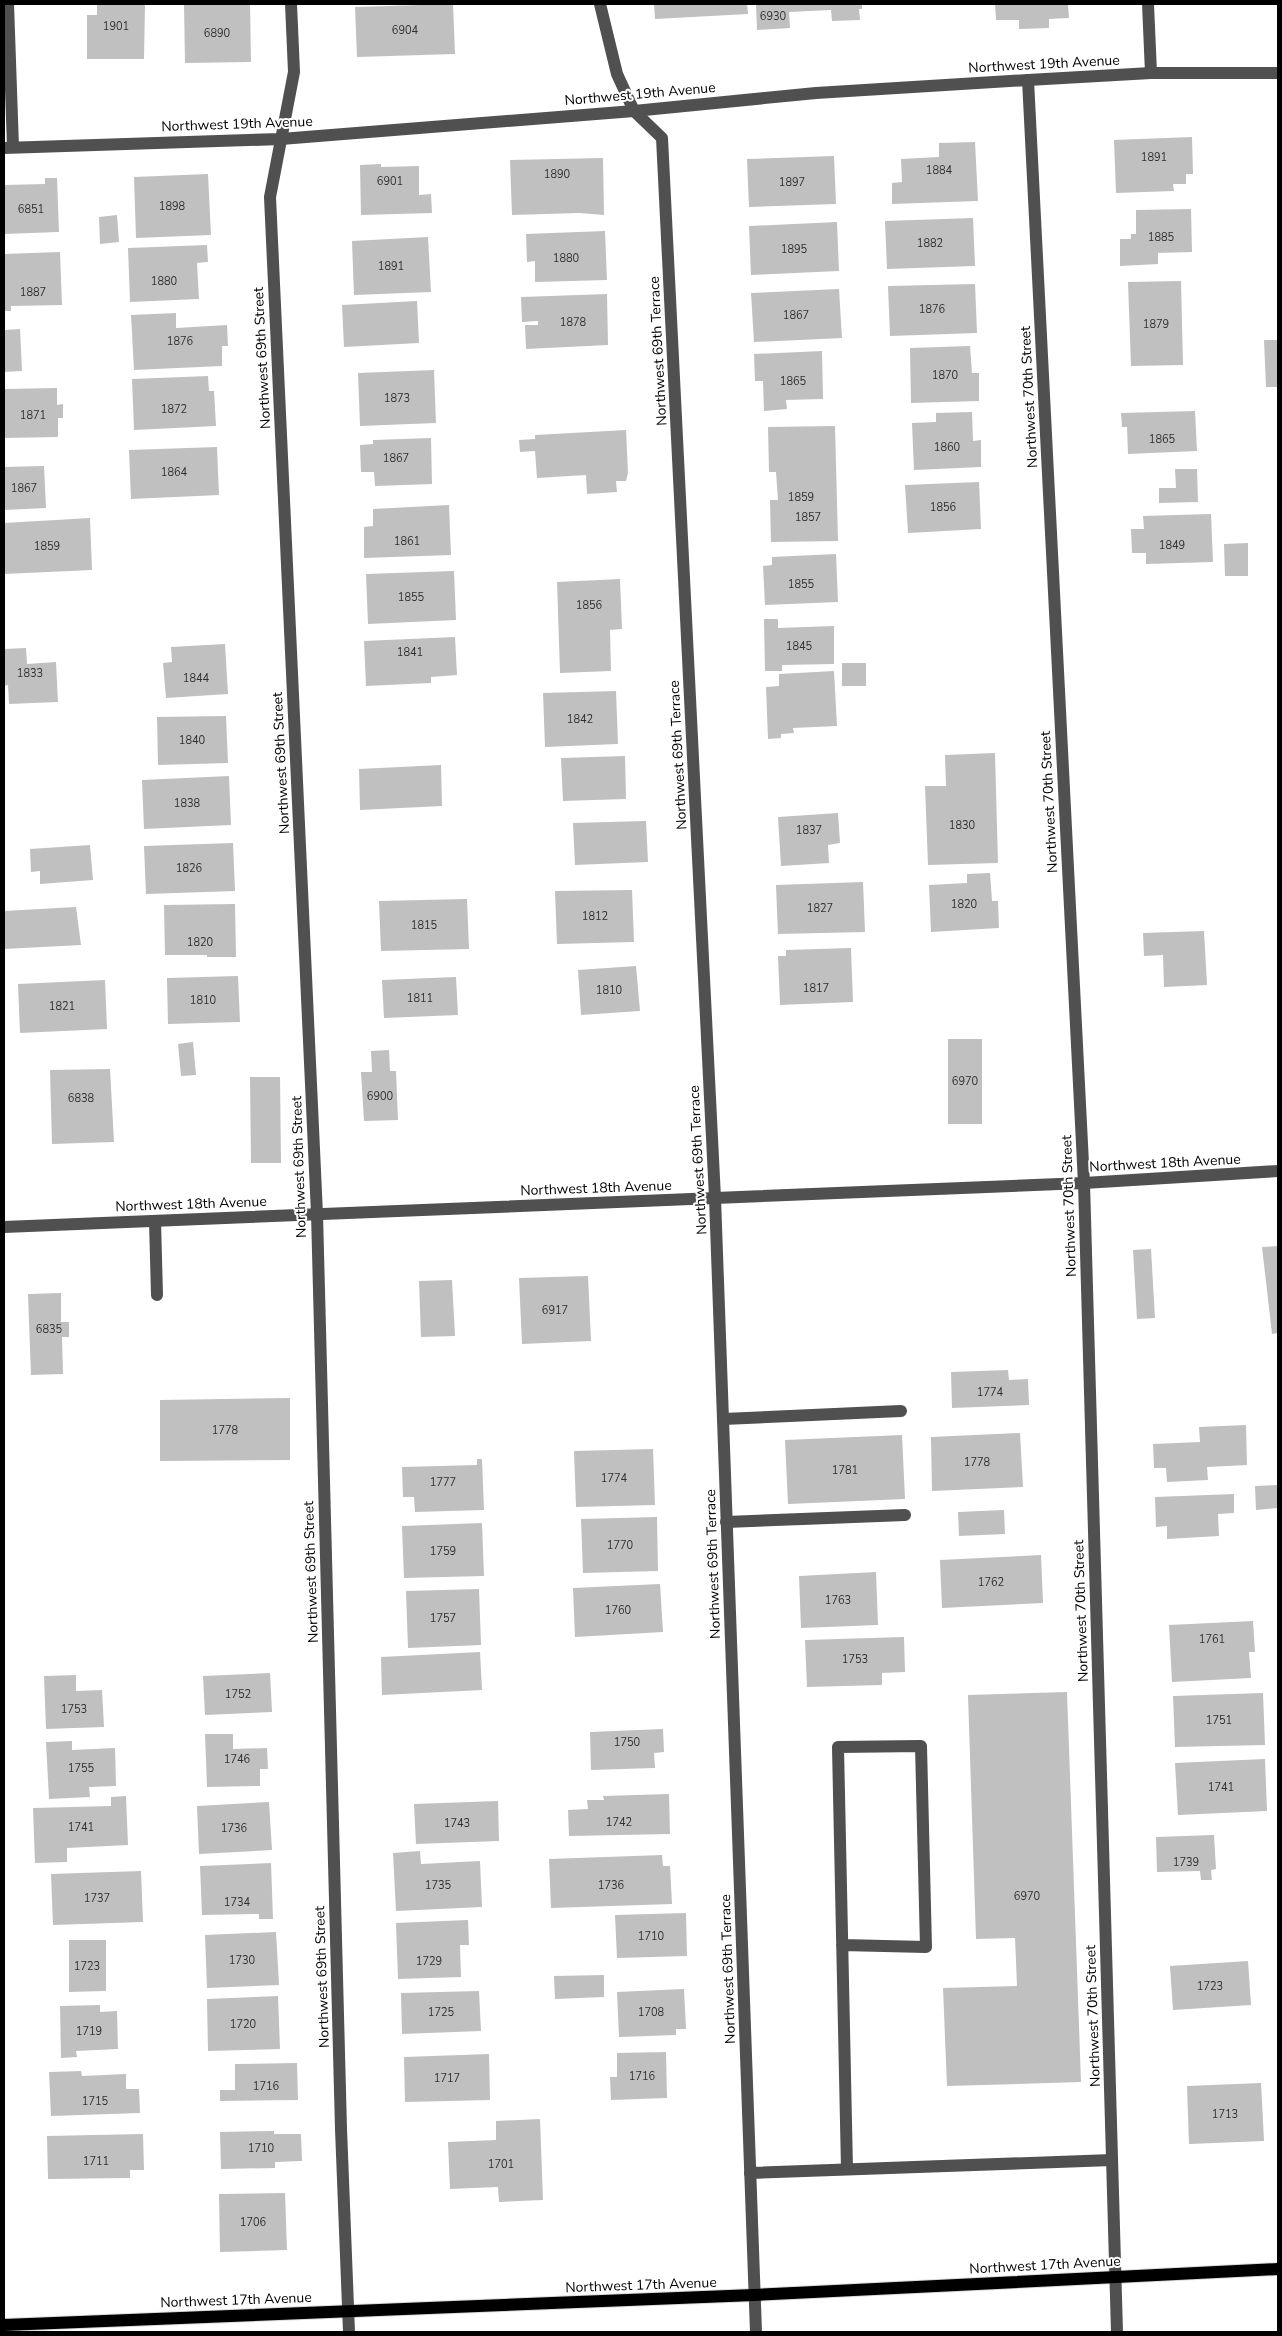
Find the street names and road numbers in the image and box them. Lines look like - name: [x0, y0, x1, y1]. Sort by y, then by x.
- street label: Northwest 19th Avenue: [968, 51, 1120, 77]
- street label: Northwest 19th Avenue: [564, 78, 716, 110]
- street label: Northwest 19th Avenue: [161, 112, 313, 136]
- street label: Northwest 69th Terrace: [645, 276, 671, 426]
- street label: Northwest 69th Street: [249, 286, 275, 429]
- street label: Northwest 70th Street: [1016, 325, 1042, 468]
- street label: Northwest 69th Terrace: [665, 680, 691, 830]
- street label: Northwest 69th Street: [268, 691, 294, 834]
- street label: Northwest 70th Street: [1036, 730, 1062, 873]
- street label: Northwest 69th Terrace: [685, 1085, 711, 1235]
- street label: Northwest 69th Street: [287, 1096, 311, 1238]
- street label: Northwest 70th Street: [1057, 1135, 1081, 1277]
- street label: Northwest 18th Avenue: [1089, 1150, 1241, 1176]
- street label: Northwest 18th Avenue: [520, 1176, 672, 1200]
- street label: Northwest 18th Avenue: [115, 1192, 267, 1216]
- street label: Northwest 69th Terrace: [701, 1489, 725, 1639]
- street label: Northwest 69th Street: [299, 1501, 323, 1643]
- street label: Northwest 70th Street: [1069, 1540, 1093, 1682]
- street label: Northwest 69th Terrace: [716, 1894, 740, 2044]
- street label: Northwest 69th Street: [310, 1906, 334, 2048]
- street label: Northwest 70th Street: [1081, 1945, 1105, 2087]
- street label: Northwest 17th Avenue: [969, 2252, 1121, 2278]
- street label: Northwest 17th Avenue: [565, 2273, 717, 2297]
- street label: Northwest 17th Avenue: [160, 2288, 312, 2312]

